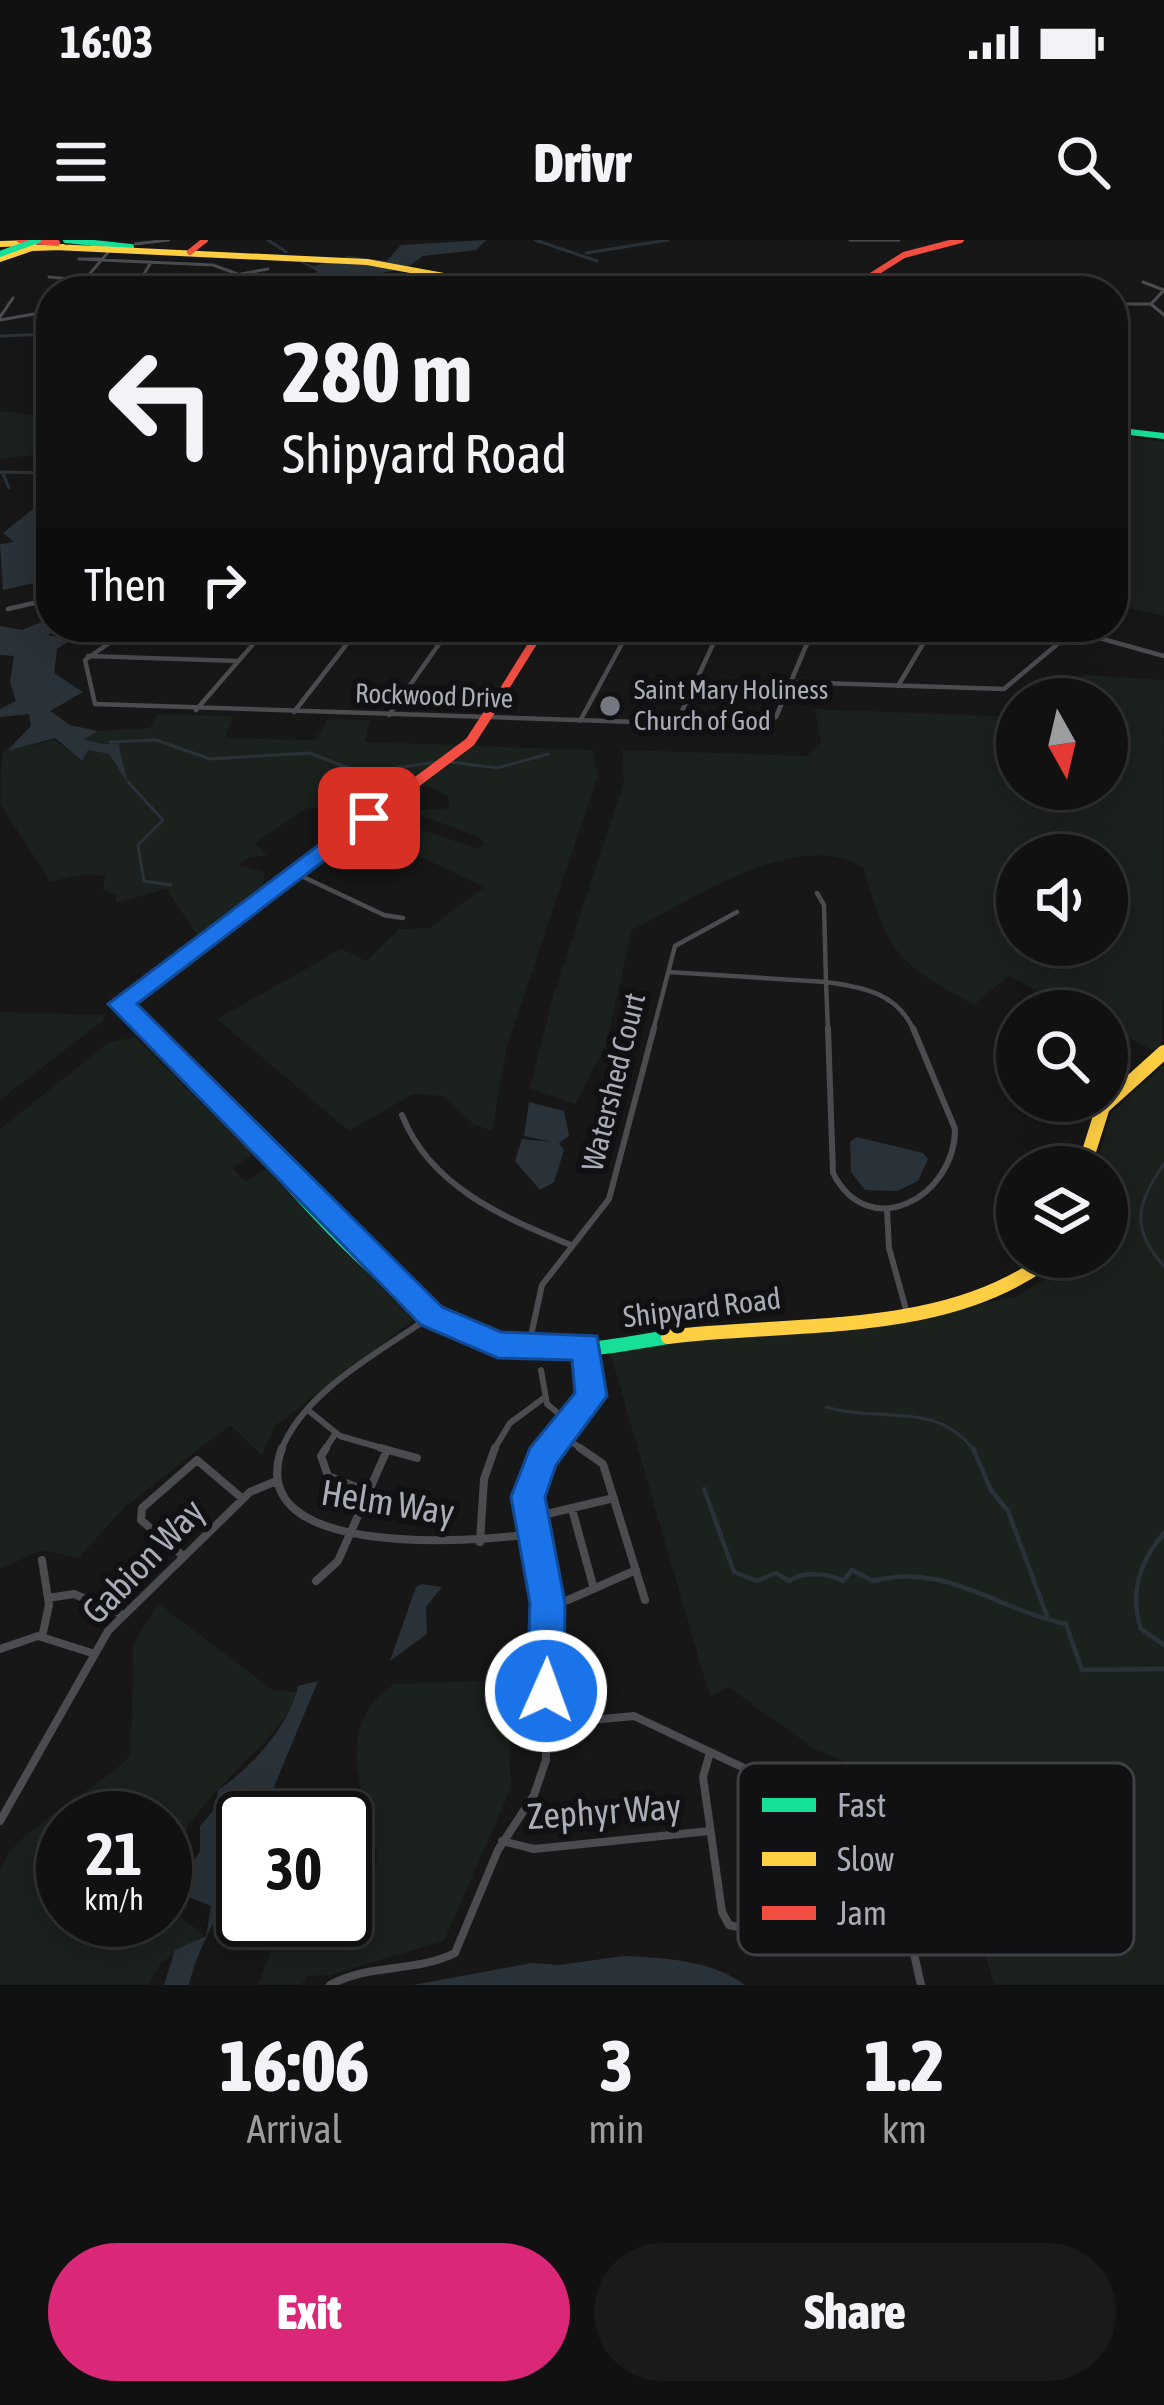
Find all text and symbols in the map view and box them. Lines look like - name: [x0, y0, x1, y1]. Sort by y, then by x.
- text: 16:03: [60, 16, 154, 68]
- icon: menu: [48, 129, 114, 195]
- icon: search: [1050, 129, 1116, 195]
- text: Drivr: [534, 132, 630, 193]
- icon: left: [84, 324, 240, 480]
- text: 280 m: [282, 324, 472, 420]
- text: Shipyard Road: [282, 423, 567, 484]
- icon: right: [191, 552, 257, 618]
- text: Then: [84, 559, 167, 611]
- place label: Saint Mary Holiness Church of God: [634, 674, 828, 736]
- street label: Rockwood Drive: [354, 677, 514, 714]
- north arrow: [996, 678, 1128, 810]
- map controls: [996, 678, 1128, 1278]
- marker: Saint Mary Holiness Church of God: [597, 693, 623, 719]
- pin: [318, 767, 420, 869]
- icon: arrive: [336, 785, 402, 851]
- button: sound: [996, 834, 1128, 966]
- street label: Watershed Court: [575, 989, 652, 1174]
- button: search: [996, 990, 1128, 1122]
- button: layers: [996, 1146, 1128, 1278]
- street label: Shipyard Road: [621, 1280, 783, 1334]
- street label: Helm Way: [318, 1471, 458, 1533]
- street label: Gabion Way: [73, 1490, 213, 1632]
- position arrow: [483, 1628, 609, 1754]
- legend: [738, 1763, 1134, 1955]
- street label: Zephyr Way: [526, 1785, 682, 1837]
- text: Fast: [837, 1786, 886, 1824]
- speed limit sign: 30: [216, 1791, 372, 1947]
- text: 21: [86, 1819, 142, 1888]
- text: Slow: [837, 1840, 894, 1878]
- text: km/h: [84, 1882, 144, 1916]
- text: Jam: [837, 1894, 887, 1932]
- text: 16:06: [219, 2024, 369, 2106]
- text: 3: [600, 2024, 633, 2106]
- text: 1.2: [864, 2024, 945, 2106]
- text: Arrival: [247, 2107, 342, 2151]
- text: min: [589, 2107, 645, 2151]
- text: km: [882, 2107, 927, 2151]
- button: Exit: [48, 2243, 570, 2381]
- button: Share: [594, 2243, 1116, 2381]

